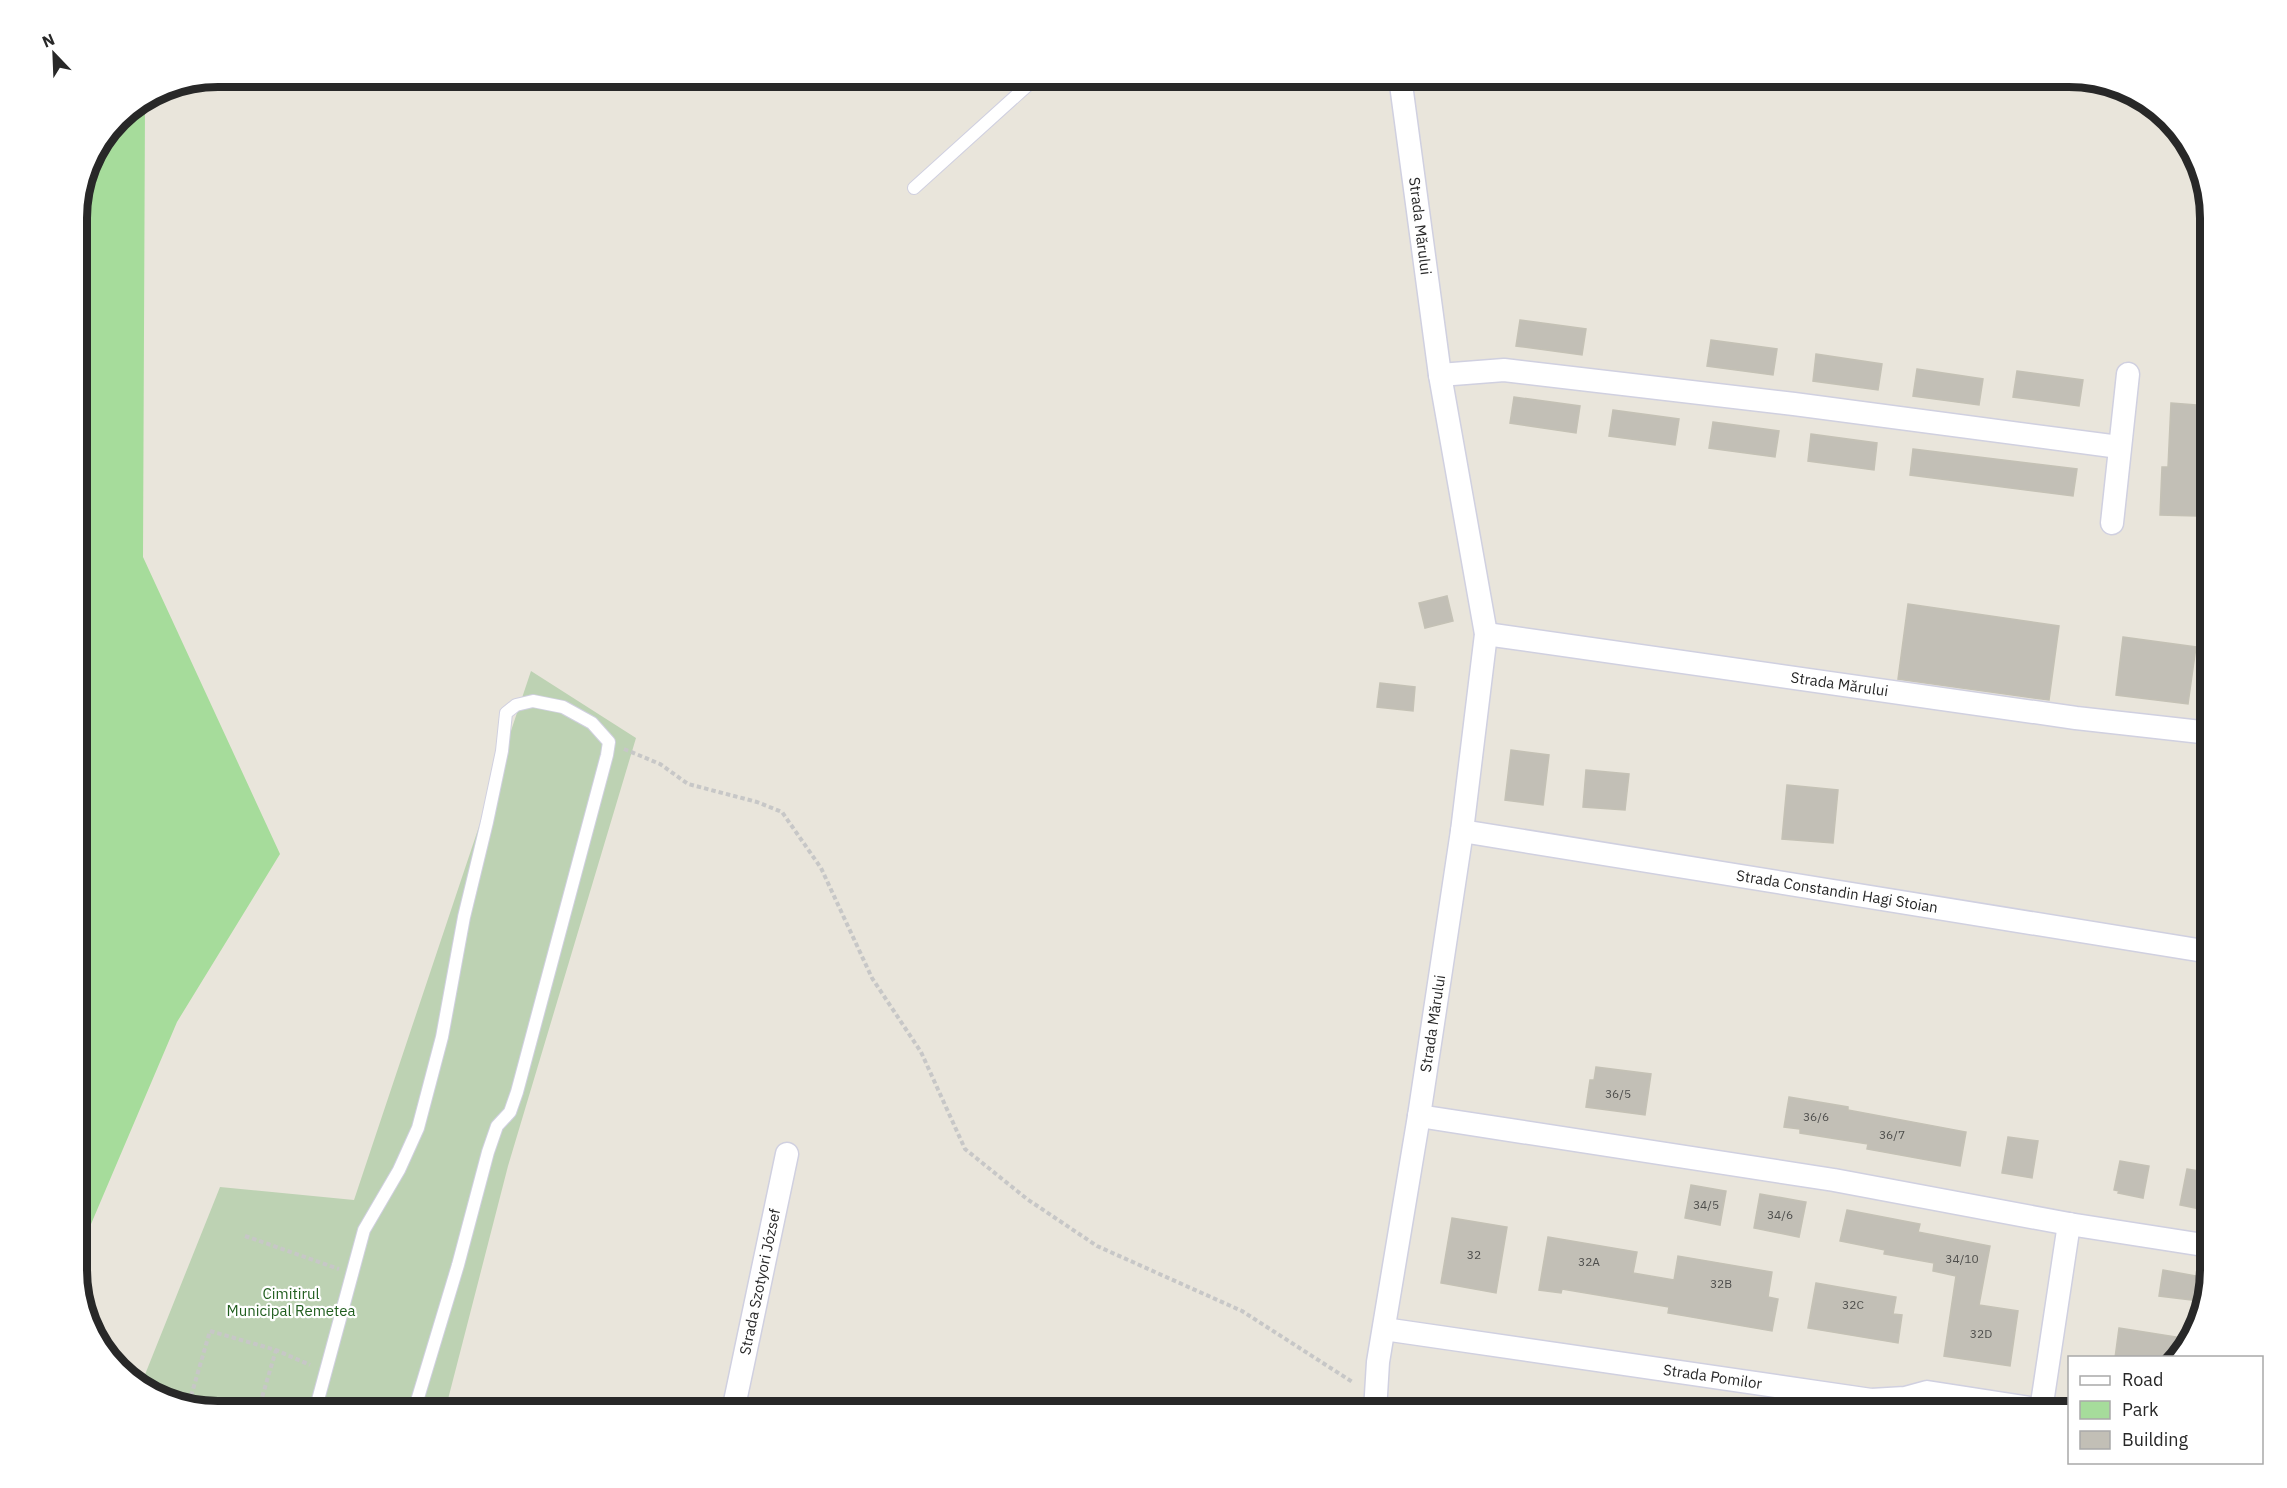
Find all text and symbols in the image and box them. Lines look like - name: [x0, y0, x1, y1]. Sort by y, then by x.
- north arrow: [24, 24, 84, 84]
- text: N: [39, 29, 57, 52]
- street label: Strada Mărului: [1405, 176, 1436, 276]
- street label: Strada Mărului: [1789, 667, 1890, 700]
- street label: Strada Constandin Hagi Stoian: [1735, 866, 1939, 917]
- street label: Strada Mărului: [1416, 973, 1449, 1074]
- house number: 36/5: [1605, 1086, 1631, 1101]
- house number: 36/6: [1803, 1109, 1829, 1124]
- house number: 36/7: [1879, 1127, 1905, 1142]
- house number: 34/5: [1693, 1197, 1719, 1212]
- street label: Strada Szotyori József: [735, 1207, 784, 1357]
- house number: 34/6: [1767, 1207, 1793, 1222]
- house number: 32: [1467, 1247, 1481, 1262]
- house number: 34/10: [1945, 1251, 1979, 1266]
- house number: 32A: [1578, 1254, 1600, 1269]
- house number: 32B: [1710, 1276, 1732, 1291]
- park label: Cimitirul Municipal Remetea: [227, 1284, 356, 1320]
- house number: 32C: [1842, 1297, 1864, 1312]
- house number: 32D: [1970, 1326, 1992, 1341]
- legend: [2068, 1356, 2263, 1464]
- street label: Strada Pomilor: [1662, 1360, 1764, 1393]
- text: Road: [2122, 1368, 2163, 1391]
- text: Park: [2122, 1398, 2159, 1421]
- text: Building: [2122, 1428, 2189, 1451]

